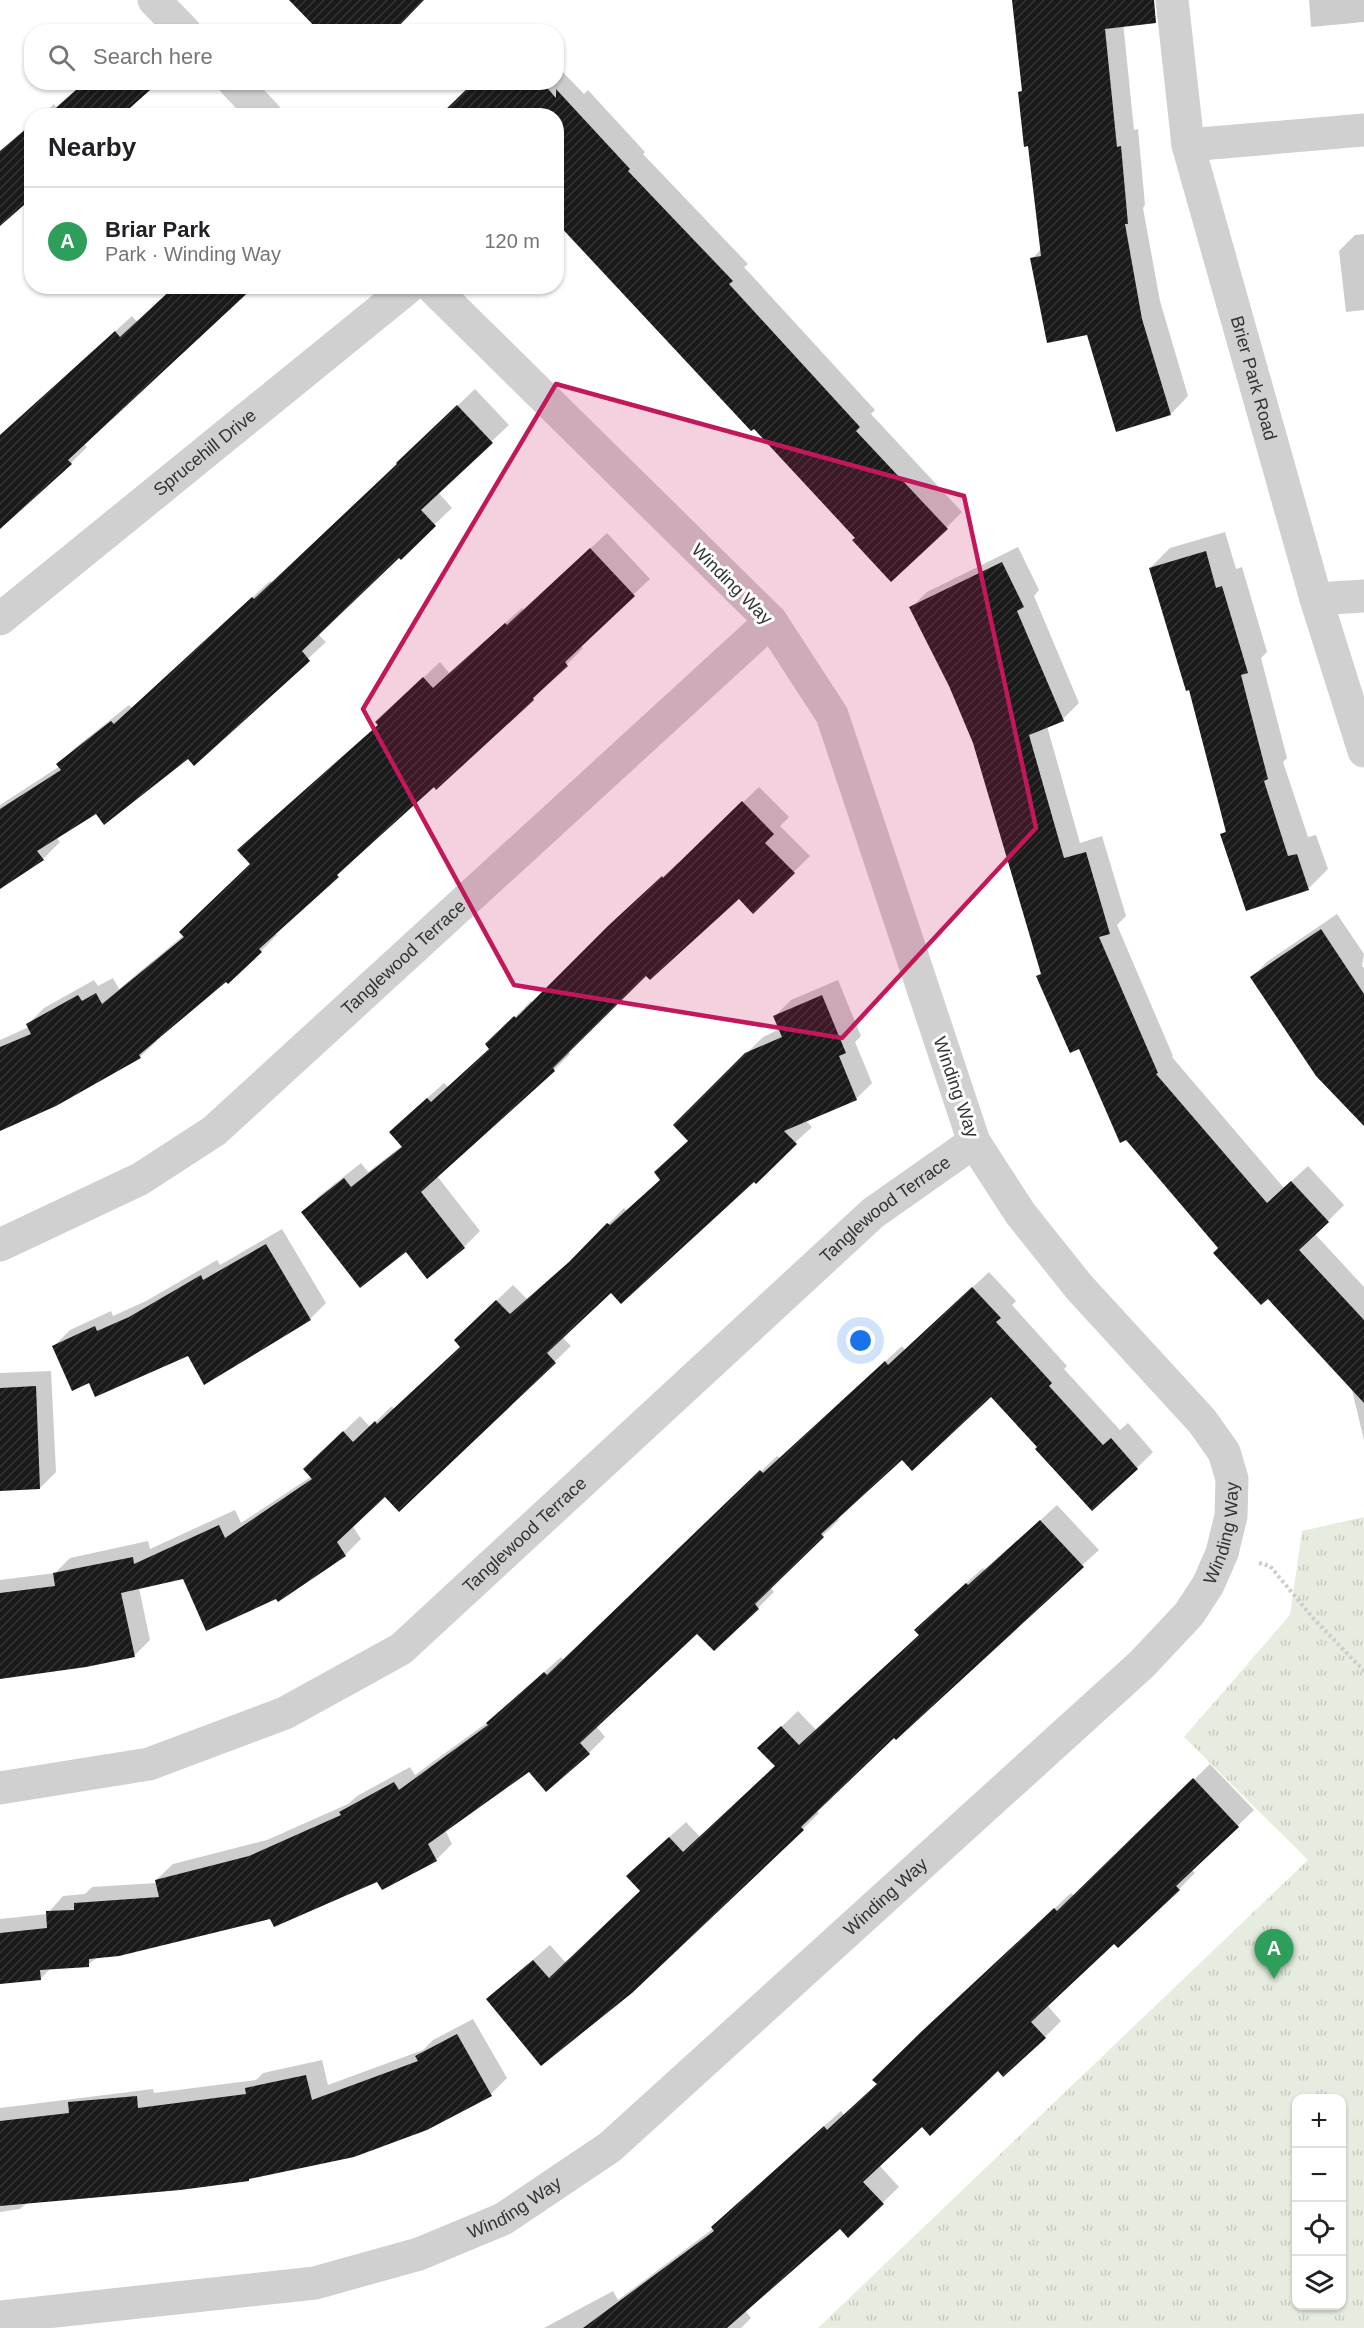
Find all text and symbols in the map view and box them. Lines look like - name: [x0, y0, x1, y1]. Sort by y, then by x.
- search box: [24, 24, 564, 90]
- icon: search: [45, 41, 78, 74]
- text: Search here: [93, 44, 213, 69]
- text: Nearby: [48, 132, 136, 162]
- text: Briar Park: [105, 217, 210, 242]
- text: A: [60, 230, 75, 252]
- text: 120 m: [484, 230, 540, 252]
- text: Park · Winding Way: [105, 243, 281, 265]
- street label: Brier Park Road: [1227, 314, 1281, 442]
- street label: Sprucehill Drive: [150, 405, 260, 500]
- street label: Winding Way: [688, 540, 776, 628]
- street label: Tanglewood Terrace: [337, 896, 470, 1019]
- street label: Winding Way: [929, 1034, 983, 1140]
- street label: Tanglewood Terrace: [816, 1152, 954, 1267]
- your location: [846, 1326, 875, 1355]
- street label: Tanglewood Terrace: [459, 1473, 591, 1597]
- street label: Winding Way: [1200, 1482, 1242, 1587]
- street label: Winding Way: [840, 1854, 931, 1940]
- pin: A: [1254, 1930, 1294, 1979]
- map controls: [1292, 2094, 1346, 2310]
- button: +: [1292, 2094, 1346, 2148]
- button: −: [1292, 2148, 1346, 2202]
- street label: Winding Way: [465, 2173, 565, 2243]
- button: locate: [1292, 2202, 1346, 2256]
- button: layers: [1292, 2256, 1346, 2310]

